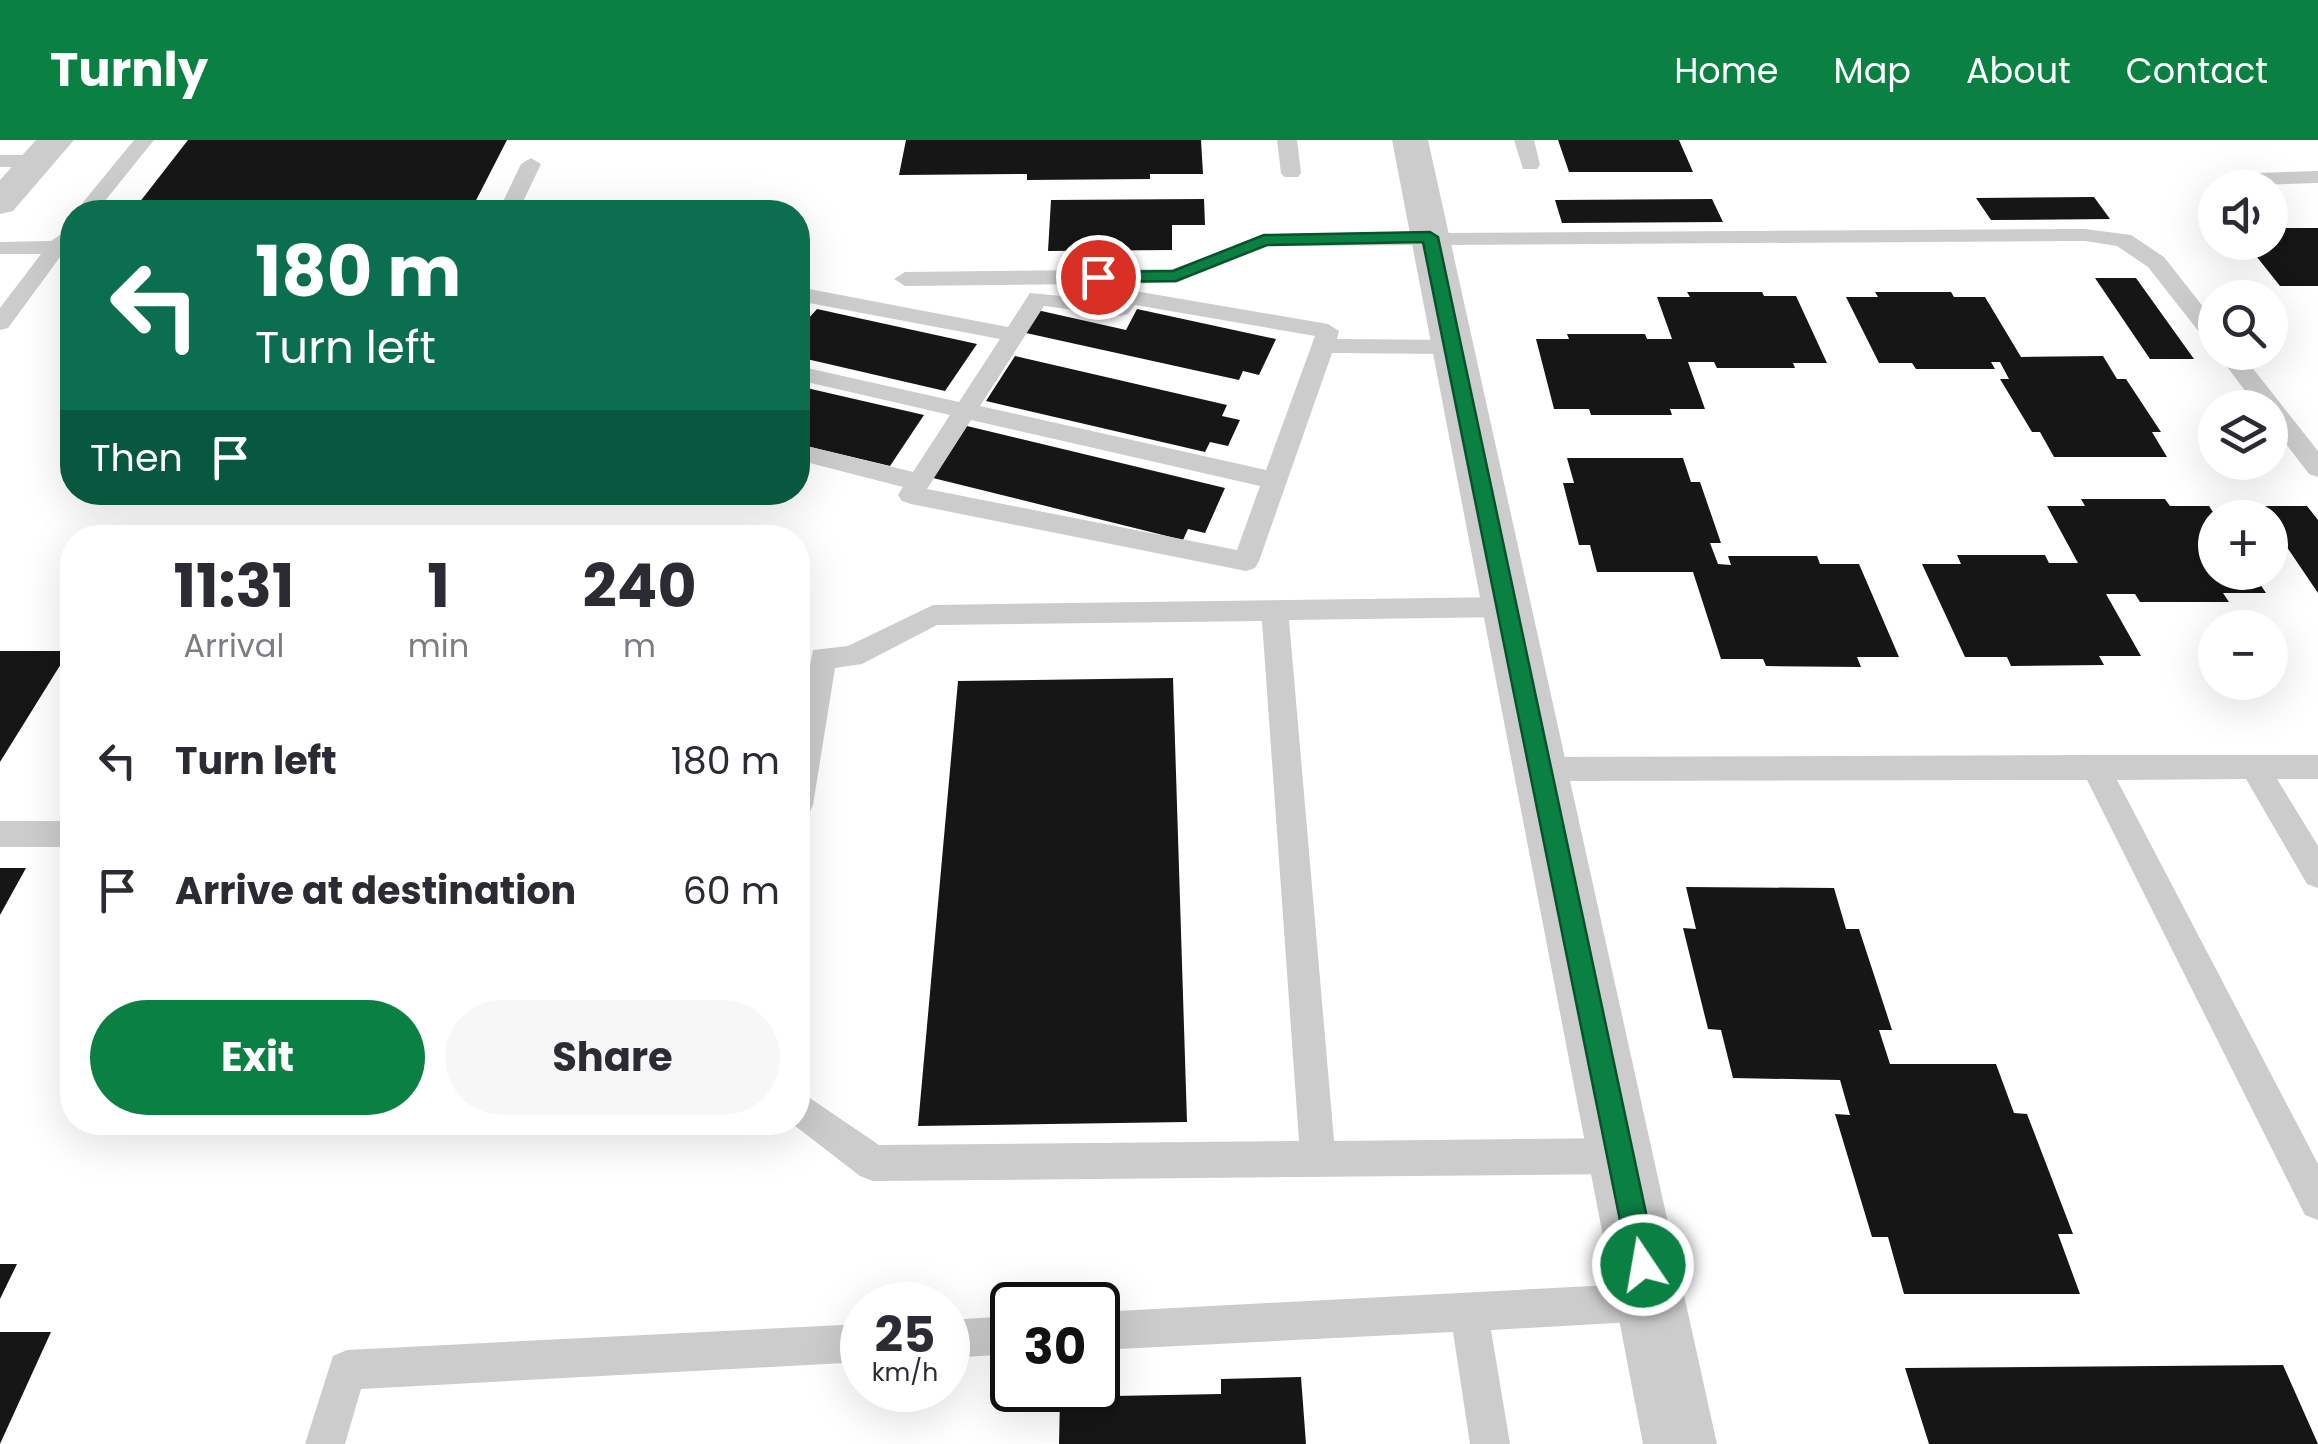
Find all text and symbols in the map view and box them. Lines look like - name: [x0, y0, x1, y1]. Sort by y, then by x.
- text: Turnly: [50, 36, 208, 103]
- text: Home: [1674, 46, 1779, 95]
- text: Map: [1834, 46, 1911, 95]
- text: About: [1966, 46, 2071, 95]
- text: Contact: [2126, 46, 2268, 95]
- map controls: [2198, 170, 2288, 700]
- button: sound: [2198, 170, 2288, 260]
- text: 180 m: [255, 222, 461, 321]
- pin: [1056, 235, 1141, 320]
- icon: left: [90, 240, 220, 370]
- icon: arrive: [1071, 250, 1126, 305]
- button: search: [2198, 280, 2288, 370]
- text: Turn left: [255, 316, 436, 379]
- button: layers: [2198, 390, 2288, 480]
- icon: arrive: [203, 430, 258, 485]
- text: Then: [90, 431, 183, 484]
- button: +: [2198, 500, 2288, 590]
- text: 11:31: [173, 544, 294, 628]
- text: 1: [427, 544, 450, 628]
- text: 240: [583, 544, 697, 628]
- button: −: [2198, 610, 2288, 700]
- text: Arrival: [184, 623, 284, 668]
- text: min: [408, 623, 469, 668]
- text: m: [623, 623, 656, 668]
- icon: left: [90, 733, 145, 788]
- text: Turn left: [175, 734, 337, 787]
- text: 180 m: [671, 734, 780, 787]
- icon: arrive: [90, 863, 145, 918]
- text: Arrive at destination: [175, 864, 576, 917]
- text: 60 m: [683, 864, 780, 917]
- button: Exit: [90, 1000, 425, 1115]
- button: Share: [445, 1000, 780, 1115]
- position arrow: [1591, 1213, 1695, 1317]
- speed limit sign: 30: [990, 1282, 1120, 1412]
- text: 25: [874, 1299, 936, 1370]
- text: km/h: [872, 1355, 938, 1390]

